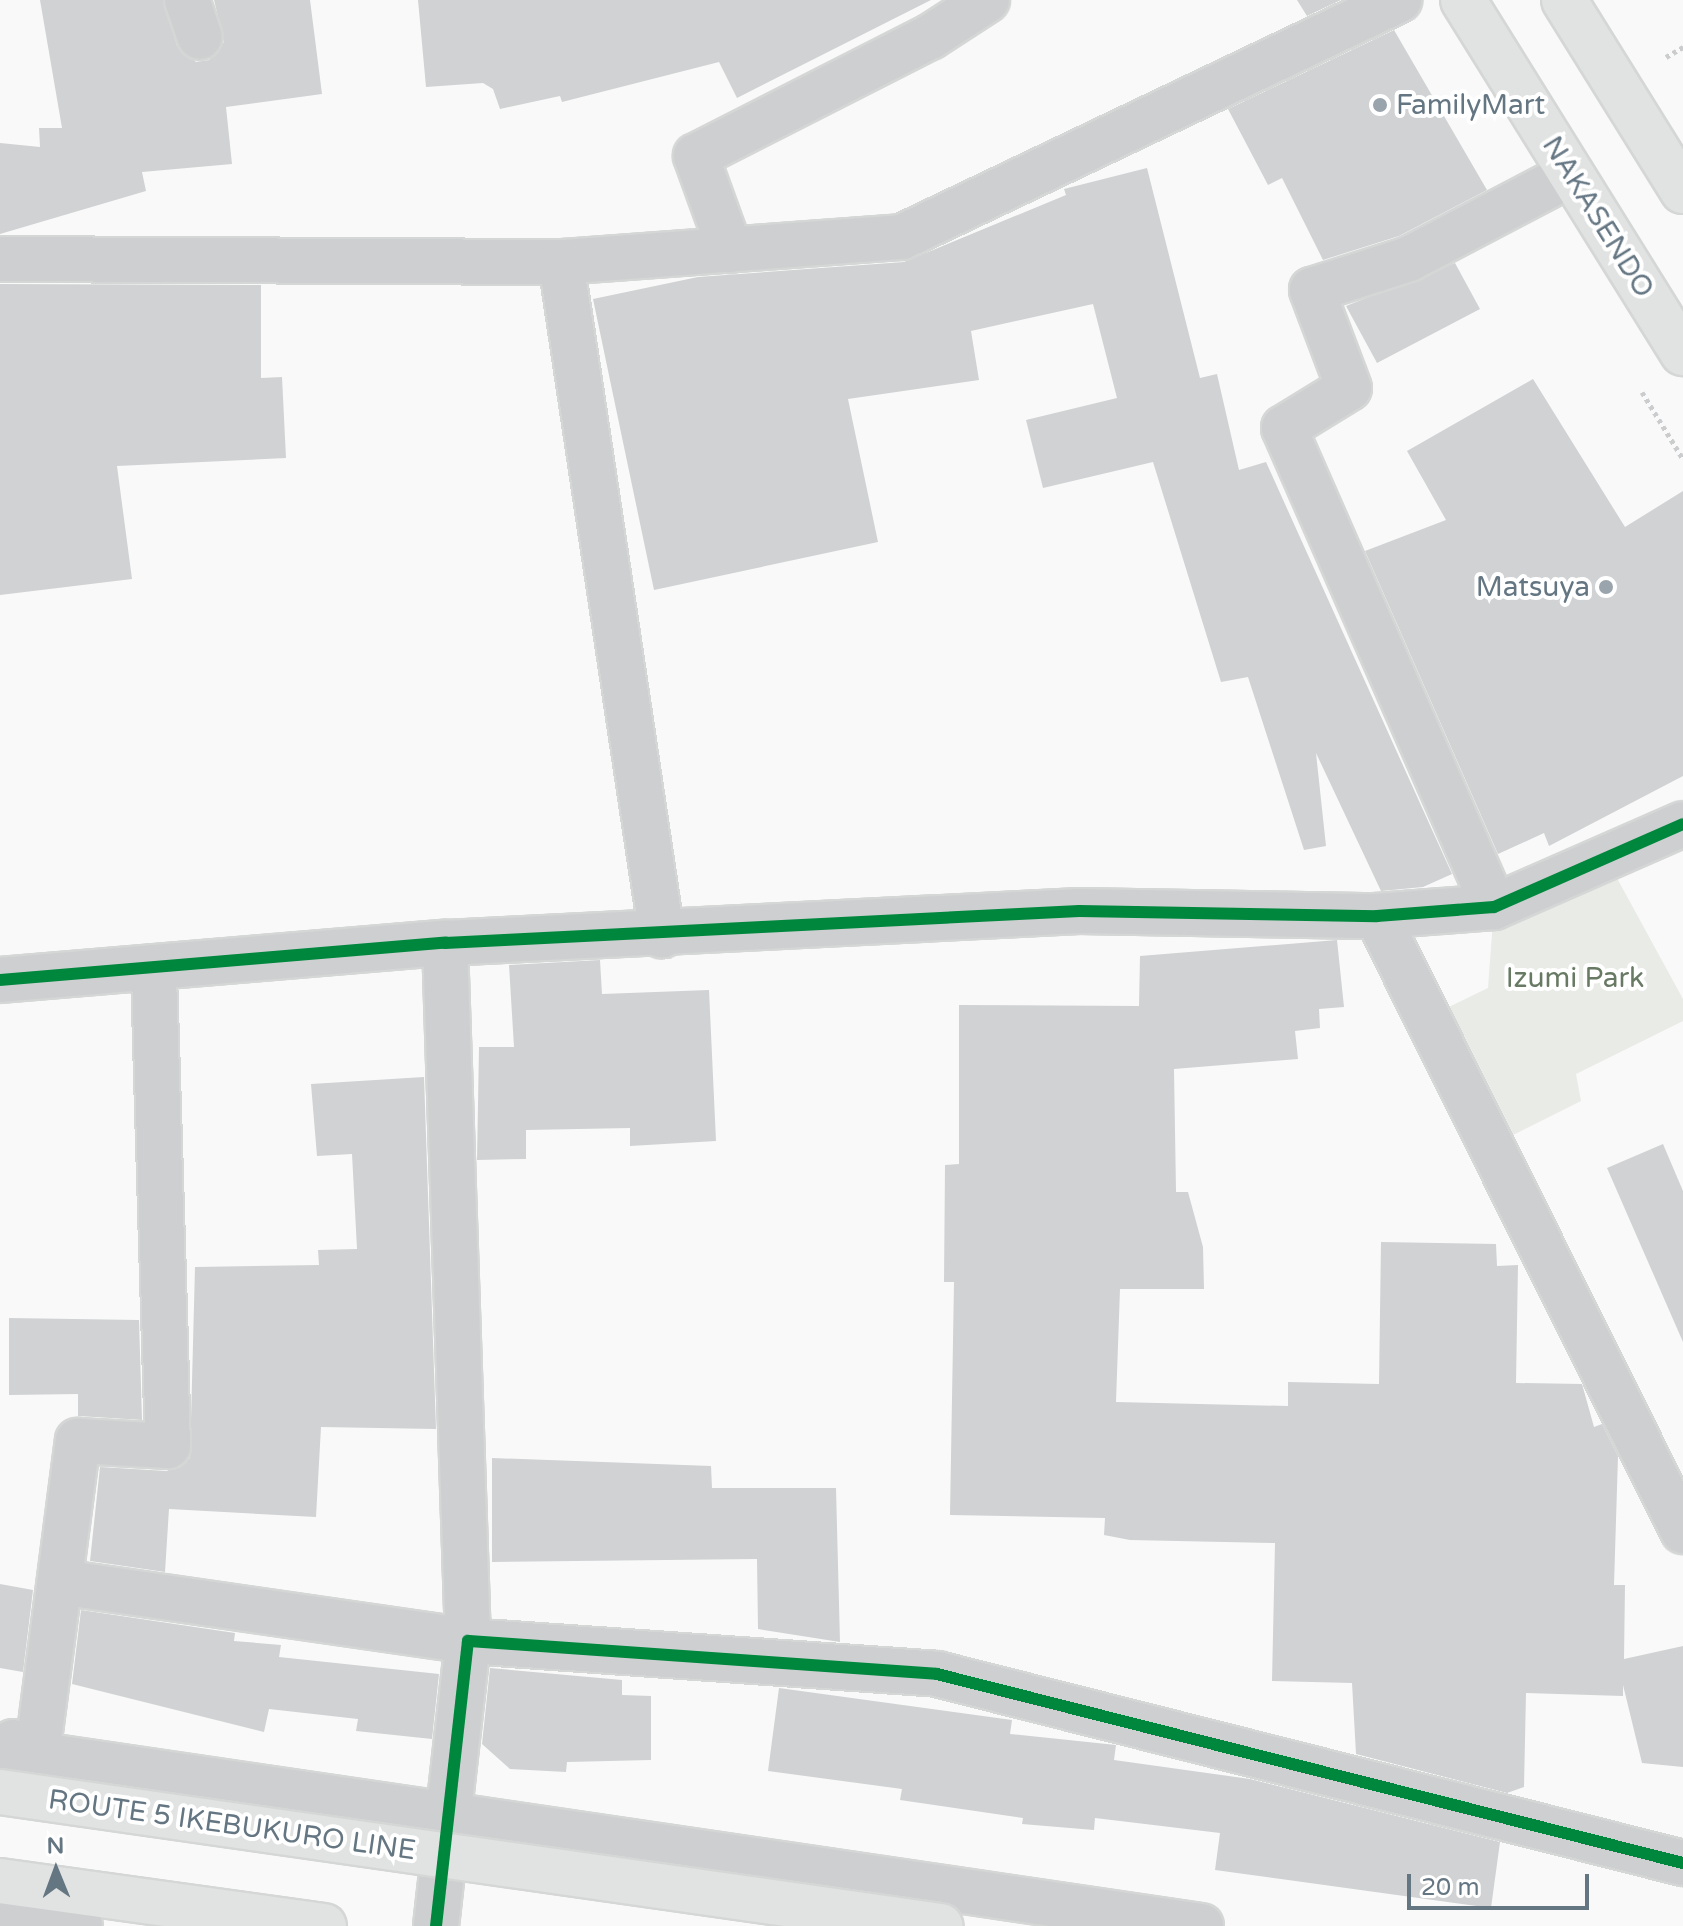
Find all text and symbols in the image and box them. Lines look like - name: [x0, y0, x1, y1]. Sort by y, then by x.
- place label: FamilyMart: [1396, 88, 1545, 122]
- marker: FamilyMart: [1371, 96, 1389, 114]
- street label: NAKASENDO: [1535, 130, 1661, 304]
- place label: Matsuya: [1476, 570, 1590, 604]
- marker: Matsuya: [1597, 578, 1615, 596]
- park label: Izumi Park: [1506, 961, 1644, 995]
- street label: ROUTE 5 IKEBUKURO LINE: [46, 1783, 418, 1867]
- north arrow: [16, 1830, 96, 1910]
- scale bar: [1411, 1858, 1593, 1908]
- text: 20 m: [1421, 1873, 1479, 1902]

